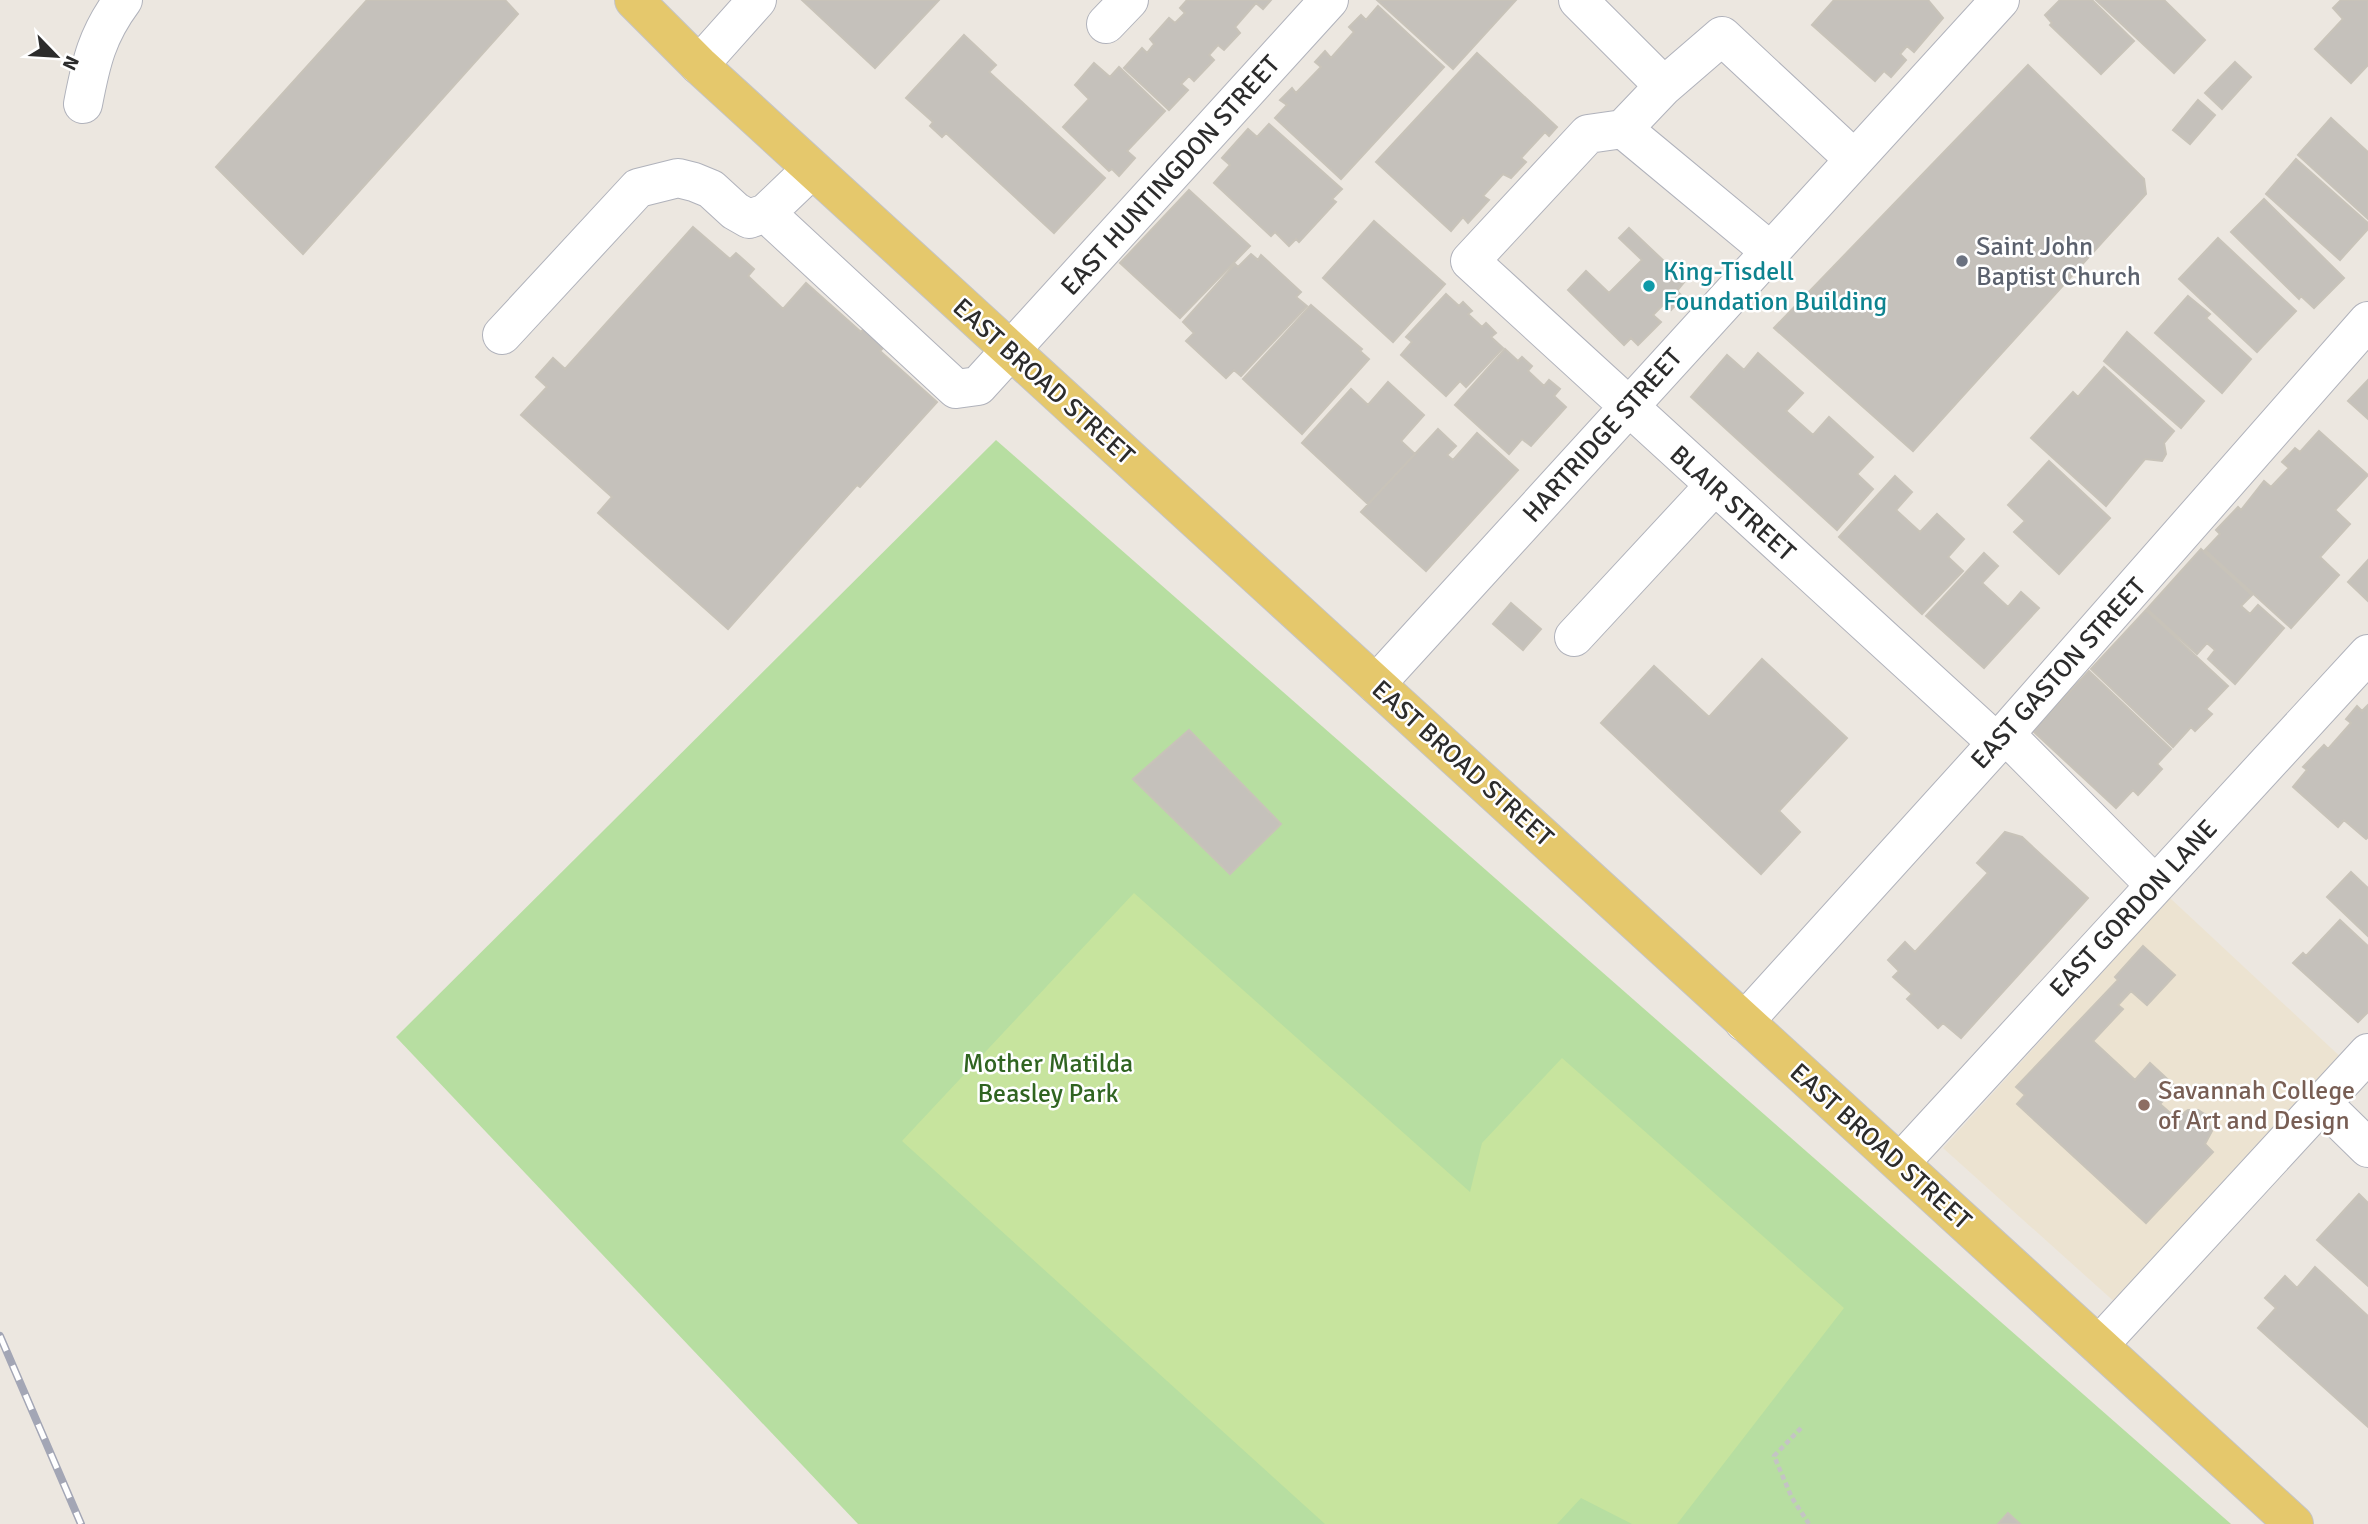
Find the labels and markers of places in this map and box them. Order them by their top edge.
place label: Saint John Baptist Church [1976,231,2141,293]
marker: Saint John Baptist Church [1954,253,1970,269]
place label: King-Tisdell Foundation Building [1663,256,1887,318]
marker: King-Tisdell Foundation Building [1641,278,1657,294]
place label: Savannah College of Art and Design [2158,1075,2355,1137]
marker: Savannah College of Art and Design [2136,1097,2152,1113]

